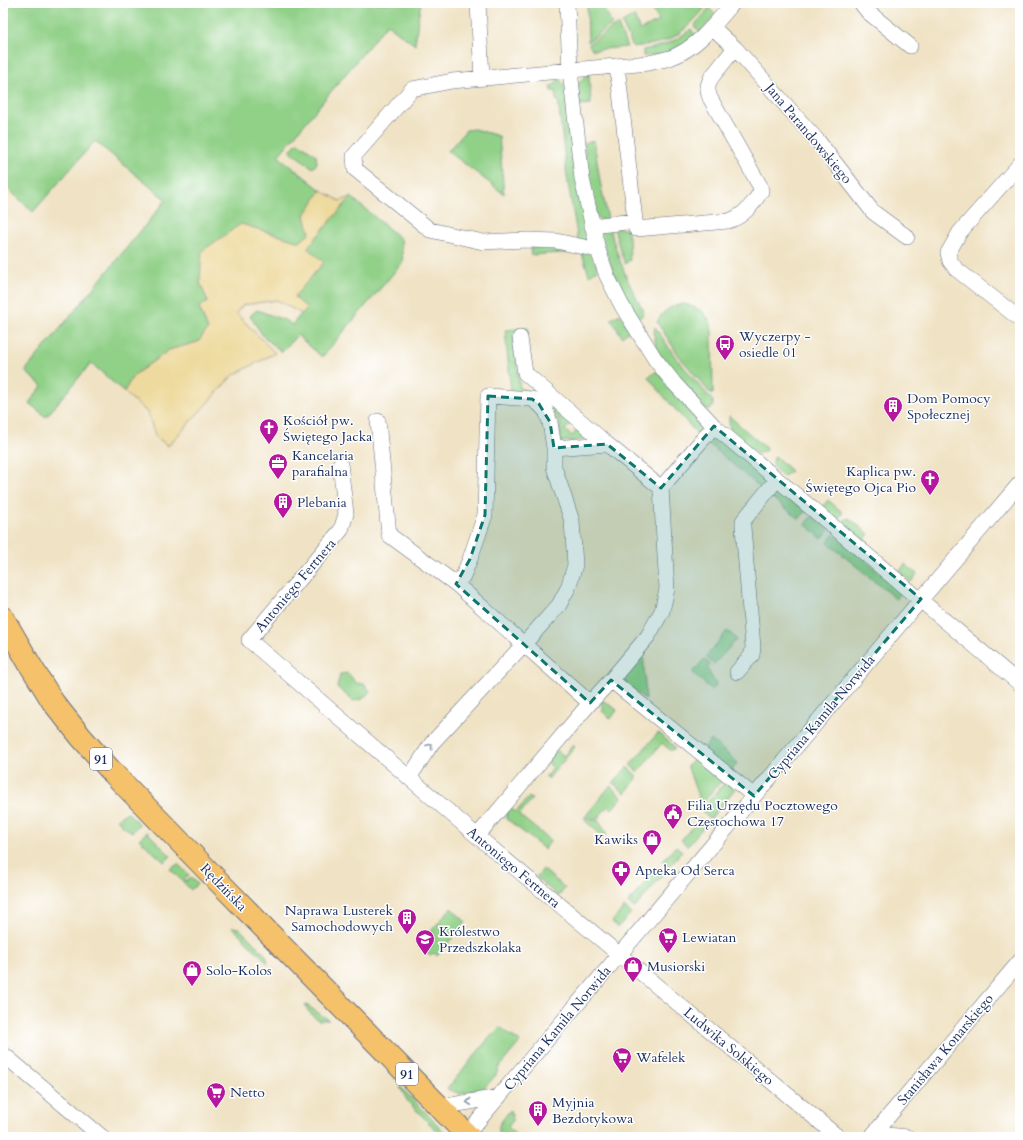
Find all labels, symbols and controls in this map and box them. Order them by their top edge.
street label: Jana Parandowskiego [760,77,857,188]
place label: Wyczerpy - osiedle 01 [738,327,811,362]
bus stop icon: Wyczerpy - osiedle 01 [714,333,736,361]
place label: Dom Pomocy Społecznej [907,389,991,424]
building icon: Dom Pomocy Społecznej [882,395,904,423]
place label: Kościół pw. Świętego Jacka [283,411,372,446]
church icon: Kościół pw. Świętego Jacka [258,417,280,445]
place label: Kancelaria parafialna [292,446,354,481]
office icon: Kancelaria parafialna [267,452,289,480]
place label: Kaplica pw. Świętego Ojca Pio [805,462,916,497]
church icon: Kaplica pw. Świętego Ojca Pio [919,468,941,496]
building icon: Plebania [272,491,294,519]
place label: Plebania [297,493,347,512]
street label: Antoniego Fertnera [251,535,340,636]
street label: Cypriana Kamila Norwida [764,651,879,784]
one-way arrow [425,743,432,750]
road number: 91 [90,748,112,770]
place label: Filia Urzędu Pocztowego Częstochowa 17 [687,796,838,831]
public building icon: Filia Urzędu Pocztowego Częstochowa 17 [662,802,684,830]
street label: Antoniego Fertnera [463,823,564,912]
shop icon: Kawiks [641,828,663,856]
place label: Kawiks [594,830,638,849]
street label: Rędzińska [196,859,251,915]
pharmacy icon: Apteka Od Serca [610,859,632,887]
place label: Apteka Od Serca [635,861,735,880]
place label: Naprawa Lusterek Samochodowych [285,901,393,936]
building icon: Naprawa Lusterek Samochodowych [396,907,418,935]
place label: Królestwo Przedszkolaka [439,922,522,957]
supermarket icon: Lewiatan [657,926,679,954]
school or university icon: Królestwo Przedszkolaka [414,928,436,956]
place label: Lewiatan [682,928,737,947]
shop icon: Musiorski [622,955,644,983]
place label: Musiorski [647,957,705,976]
shop icon: Solo-Kolos [181,959,203,987]
place label: Solo-Kolos [206,961,272,980]
street label: Cypriana Kamila Norwida [500,962,615,1095]
street label: Stanisława Konarskiego [893,989,998,1109]
street label: Ludwika Solskiego [680,1003,778,1090]
supermarket icon: Wafelek [611,1046,633,1074]
place label: Wafelek [635,1048,686,1067]
road number: 91 [396,1063,418,1085]
supermarket icon: Netto [205,1081,227,1109]
place label: Netto [230,1083,265,1102]
place label: Myjnia Bezdotykowa [552,1093,633,1128]
one-way arrow [466,1097,472,1106]
building icon: Myjnia Bezdotykowa [527,1099,549,1127]

